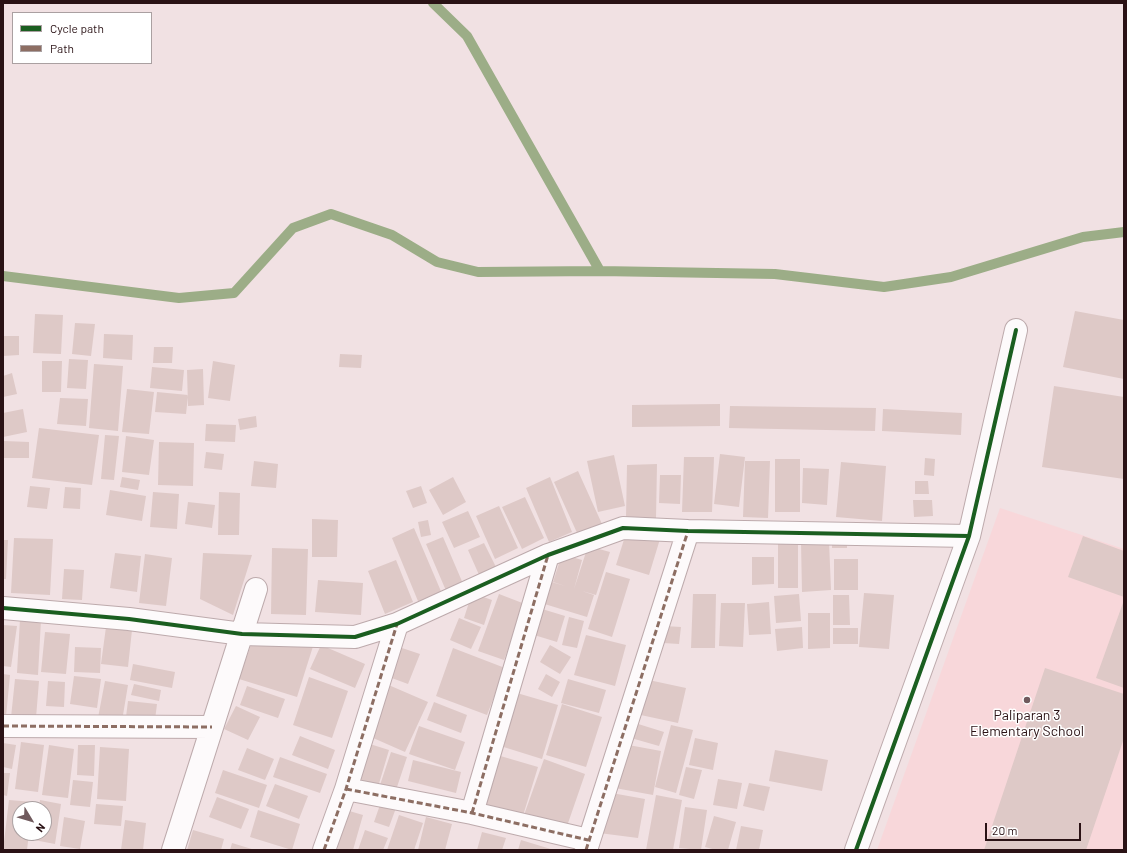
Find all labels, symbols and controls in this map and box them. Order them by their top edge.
legend [12,12,152,64]
text: Cycle path [50,21,104,35]
text: Path [50,41,74,55]
marker: Paliparan 3 Elementary School [1022,695,1032,705]
place label: Paliparan 3 Elementary School [970,707,1084,740]
north arrow [12,801,52,841]
scale bar [987,815,1083,841]
text: N [34,821,48,835]
text: 20 m [992,823,1018,837]

